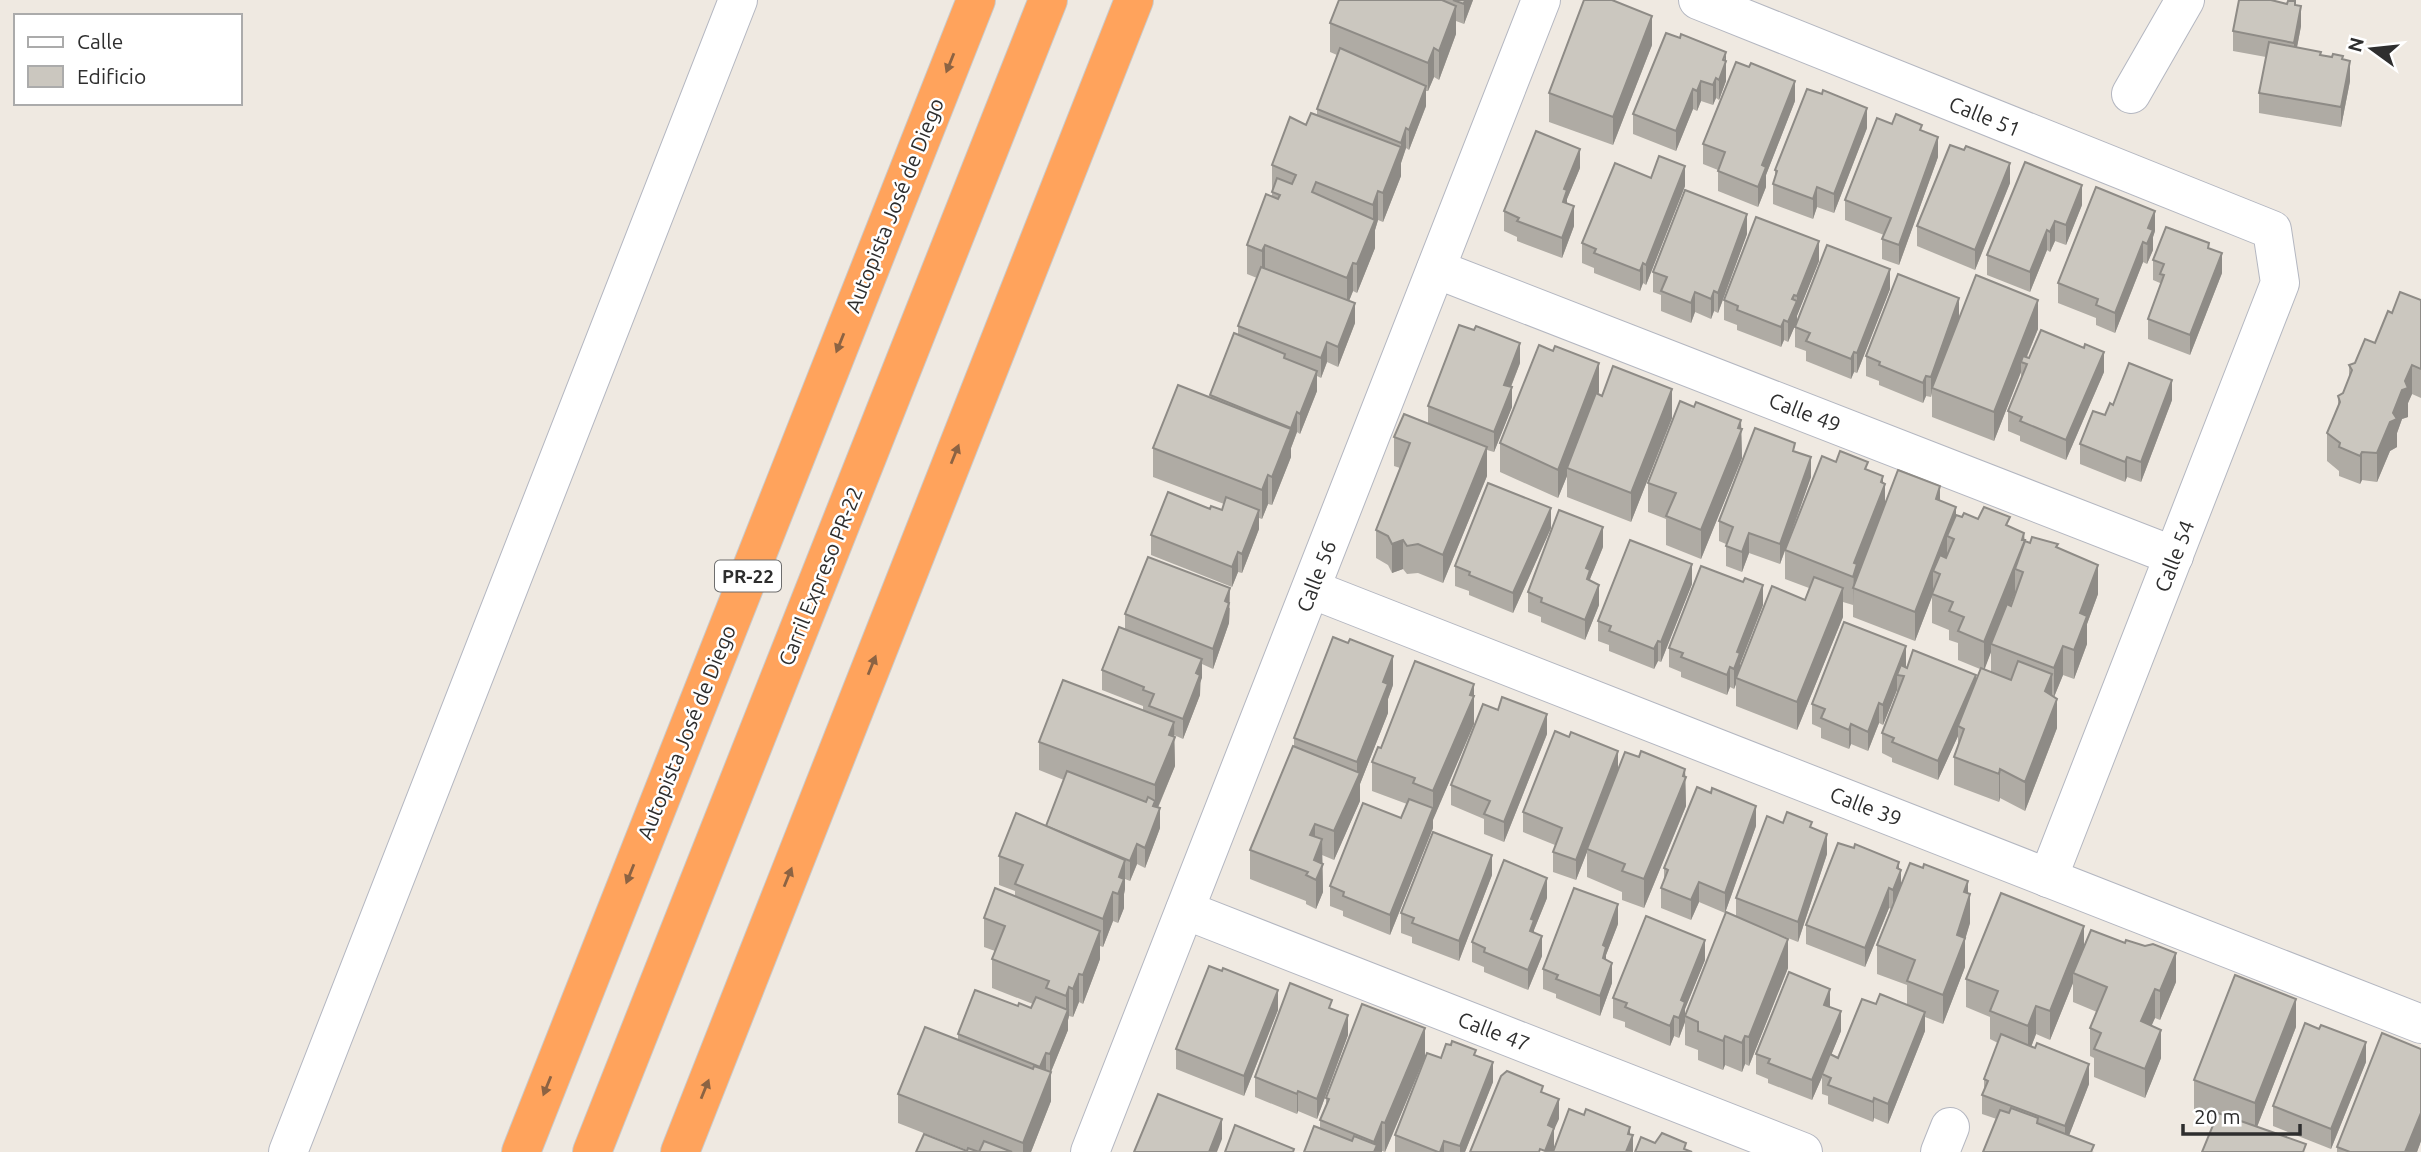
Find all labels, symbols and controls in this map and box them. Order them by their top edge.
legend [14,14,242,105]
north arrow [2337,14,2407,84]
text: Calle [77,29,123,53]
text: N [2343,35,2368,54]
one-way arrow [945,53,956,74]
text: Edificio [77,64,146,88]
street label: Calle 51 [1946,91,2024,141]
street label: Autopista José de Diego [840,94,948,316]
one-way arrow [834,333,845,354]
street label: Calle 49 [1766,387,1844,437]
one-way arrow [950,443,961,464]
street label: Carril Expreso PR-22 [773,483,867,669]
street label: Calle 54 [2149,517,2199,595]
street label: Calle 56 [1291,537,1341,615]
road number: PR-22 [715,561,781,592]
street label: Autopista José de Diego [632,621,740,843]
one-way arrow [866,655,877,676]
street label: Calle 39 [1827,781,1905,831]
one-way arrow [625,864,636,885]
one-way arrow [783,866,794,887]
street label: Calle 47 [1455,1006,1533,1056]
one-way arrow [541,1075,552,1096]
one-way arrow [699,1078,710,1099]
scale bar [2183,1092,2300,1136]
text: 20 m [2194,1104,2241,1128]

